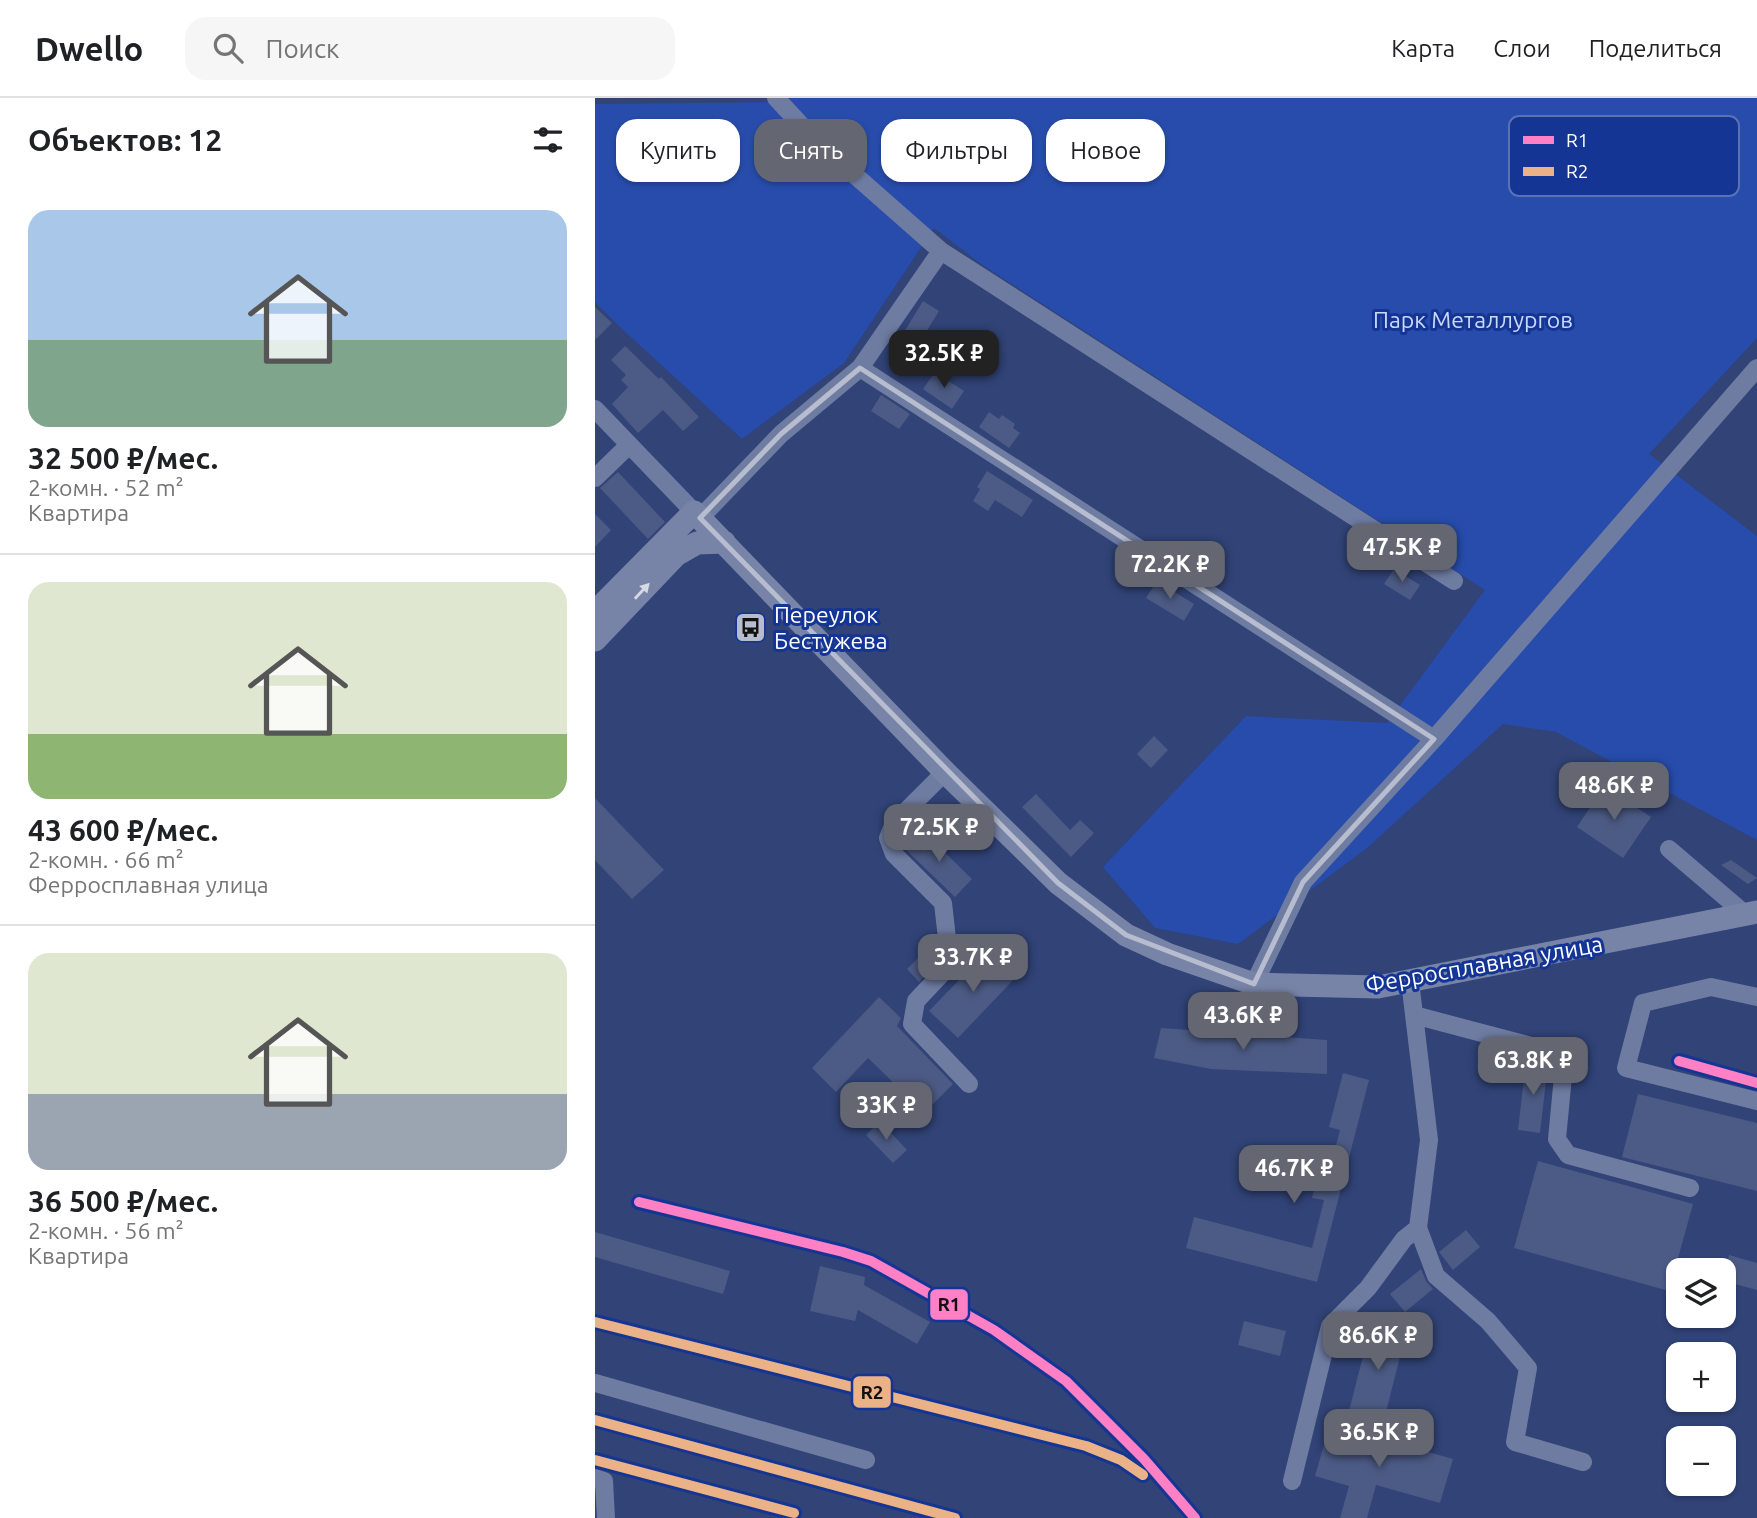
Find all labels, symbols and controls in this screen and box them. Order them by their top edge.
search box [185,17,675,80]
icon: search [209,29,247,67]
text: Dwello [35,30,143,67]
text: Поиск [265,34,339,63]
text: Карта [1391,35,1455,62]
text: Слои [1493,35,1551,62]
text: Поделиться [1589,35,1722,62]
legend [1509,116,1739,196]
chip: Купить [616,119,740,182]
chip: Снять [754,119,867,182]
chip: Фильтры [881,119,1032,182]
chip: Новое [1046,119,1165,182]
icon: filters [529,121,567,159]
text: Объектов: 12 [28,123,222,157]
text: R1 [1566,129,1589,151]
text: R2 [1566,160,1589,182]
icon: home [235,256,361,382]
park label: Парк Металлургов [1373,307,1573,332]
pin: 32.5K ₽ [879,330,1009,390]
text: 32.5K ₽ [905,340,983,365]
text: 32 500 ₽/мес. [28,441,218,475]
text: 2-комн. · 52 m² [28,475,184,500]
text: Квартира [28,500,129,525]
pin: 47.5K ₽ [1337,524,1467,584]
text: 47.5K ₽ [1363,534,1441,559]
pin: 72.2K ₽ [1105,542,1235,601]
text: 72.2K ₽ [1131,551,1209,576]
one-way arrow [633,583,649,600]
place label: Переулок Бестужева [774,602,888,653]
bus stop icon: Переулок Бестужева [734,610,768,644]
icon: home [235,628,361,754]
pin: 48.6K ₽ [1549,762,1679,822]
text: 48.6K ₽ [1575,772,1653,797]
pin: 72.5K ₽ [874,804,1004,864]
text: 43 600 ₽/мес. [28,813,218,847]
text: 72.5K ₽ [900,814,978,839]
text: 2-комн. · 66 m² [28,847,184,872]
text: Ферросплавная улица [28,872,269,897]
street label: Ферросплавная улица [1363,931,1605,997]
pin: 33.7K ₽ [908,934,1038,994]
text: 33.7K ₽ [934,944,1012,969]
pin: 43.6K ₽ [1178,992,1308,1052]
icon: home [235,999,361,1125]
text: 43.6K ₽ [1204,1002,1282,1027]
pin: 63.8K ₽ [1468,1038,1598,1097]
text: 63.8K ₽ [1494,1047,1572,1072]
pin: 33K ₽ [837,1082,935,1142]
text: 33K ₽ [856,1092,916,1117]
pin: 46.7K ₽ [1229,1146,1359,1205]
text: 46.7K ₽ [1255,1155,1333,1180]
text: 36 500 ₽/мес. [28,1184,218,1218]
text: 2-комн. · 56 m² [28,1218,184,1243]
text: Квартира [28,1243,129,1268]
map controls [1666,1258,1736,1496]
button: layers [1666,1258,1736,1328]
line badge: R1 [929,1288,969,1321]
text: R1 [937,1293,961,1315]
pin: 86.6K ₽ [1313,1312,1443,1372]
text: 86.6K ₽ [1339,1322,1417,1347]
button: + [1666,1342,1736,1412]
line badge: R2 [852,1375,892,1409]
text: R2 [860,1381,884,1403]
pin: 36.5K ₽ [1314,1410,1444,1469]
text: 36.5K ₽ [1340,1419,1418,1444]
button: − [1666,1426,1736,1496]

